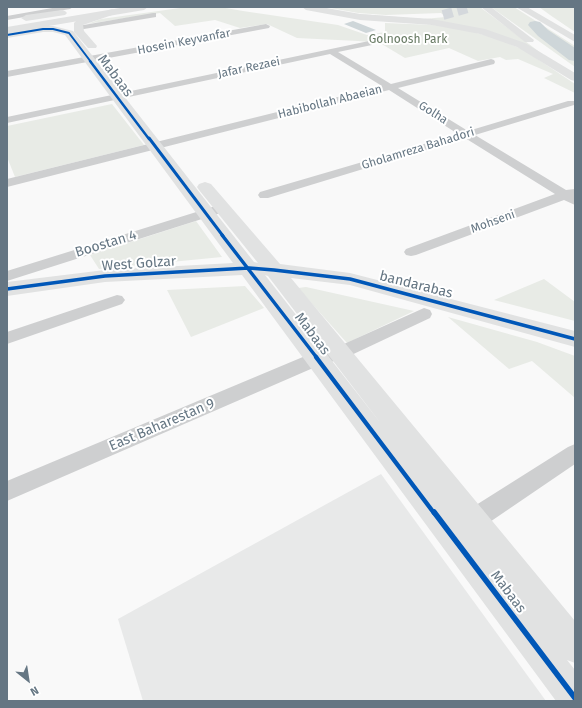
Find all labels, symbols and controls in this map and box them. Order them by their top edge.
street label: Hosein Keyvanfar [136,26,232,58]
park label: Golnoosh Park [369,33,447,47]
street label: Mabaas [94,52,136,100]
street label: Jafar Rezaei [217,54,281,82]
street label: Habibollah Abaeian [276,82,384,122]
street label: Golha [416,99,450,127]
street label: Gholamreza Bahadori [360,125,476,173]
street label: Mohseni [469,207,517,237]
street label: Boostan 4 [73,227,139,261]
street label: West Golzar [101,253,177,275]
street label: bandarabas [378,268,454,302]
street label: Mabaas [291,310,333,358]
street label: East Baharestan 9 [107,395,217,455]
street label: Mabaas [487,568,529,616]
north arrow [8,660,48,700]
text: N [28,683,41,698]

